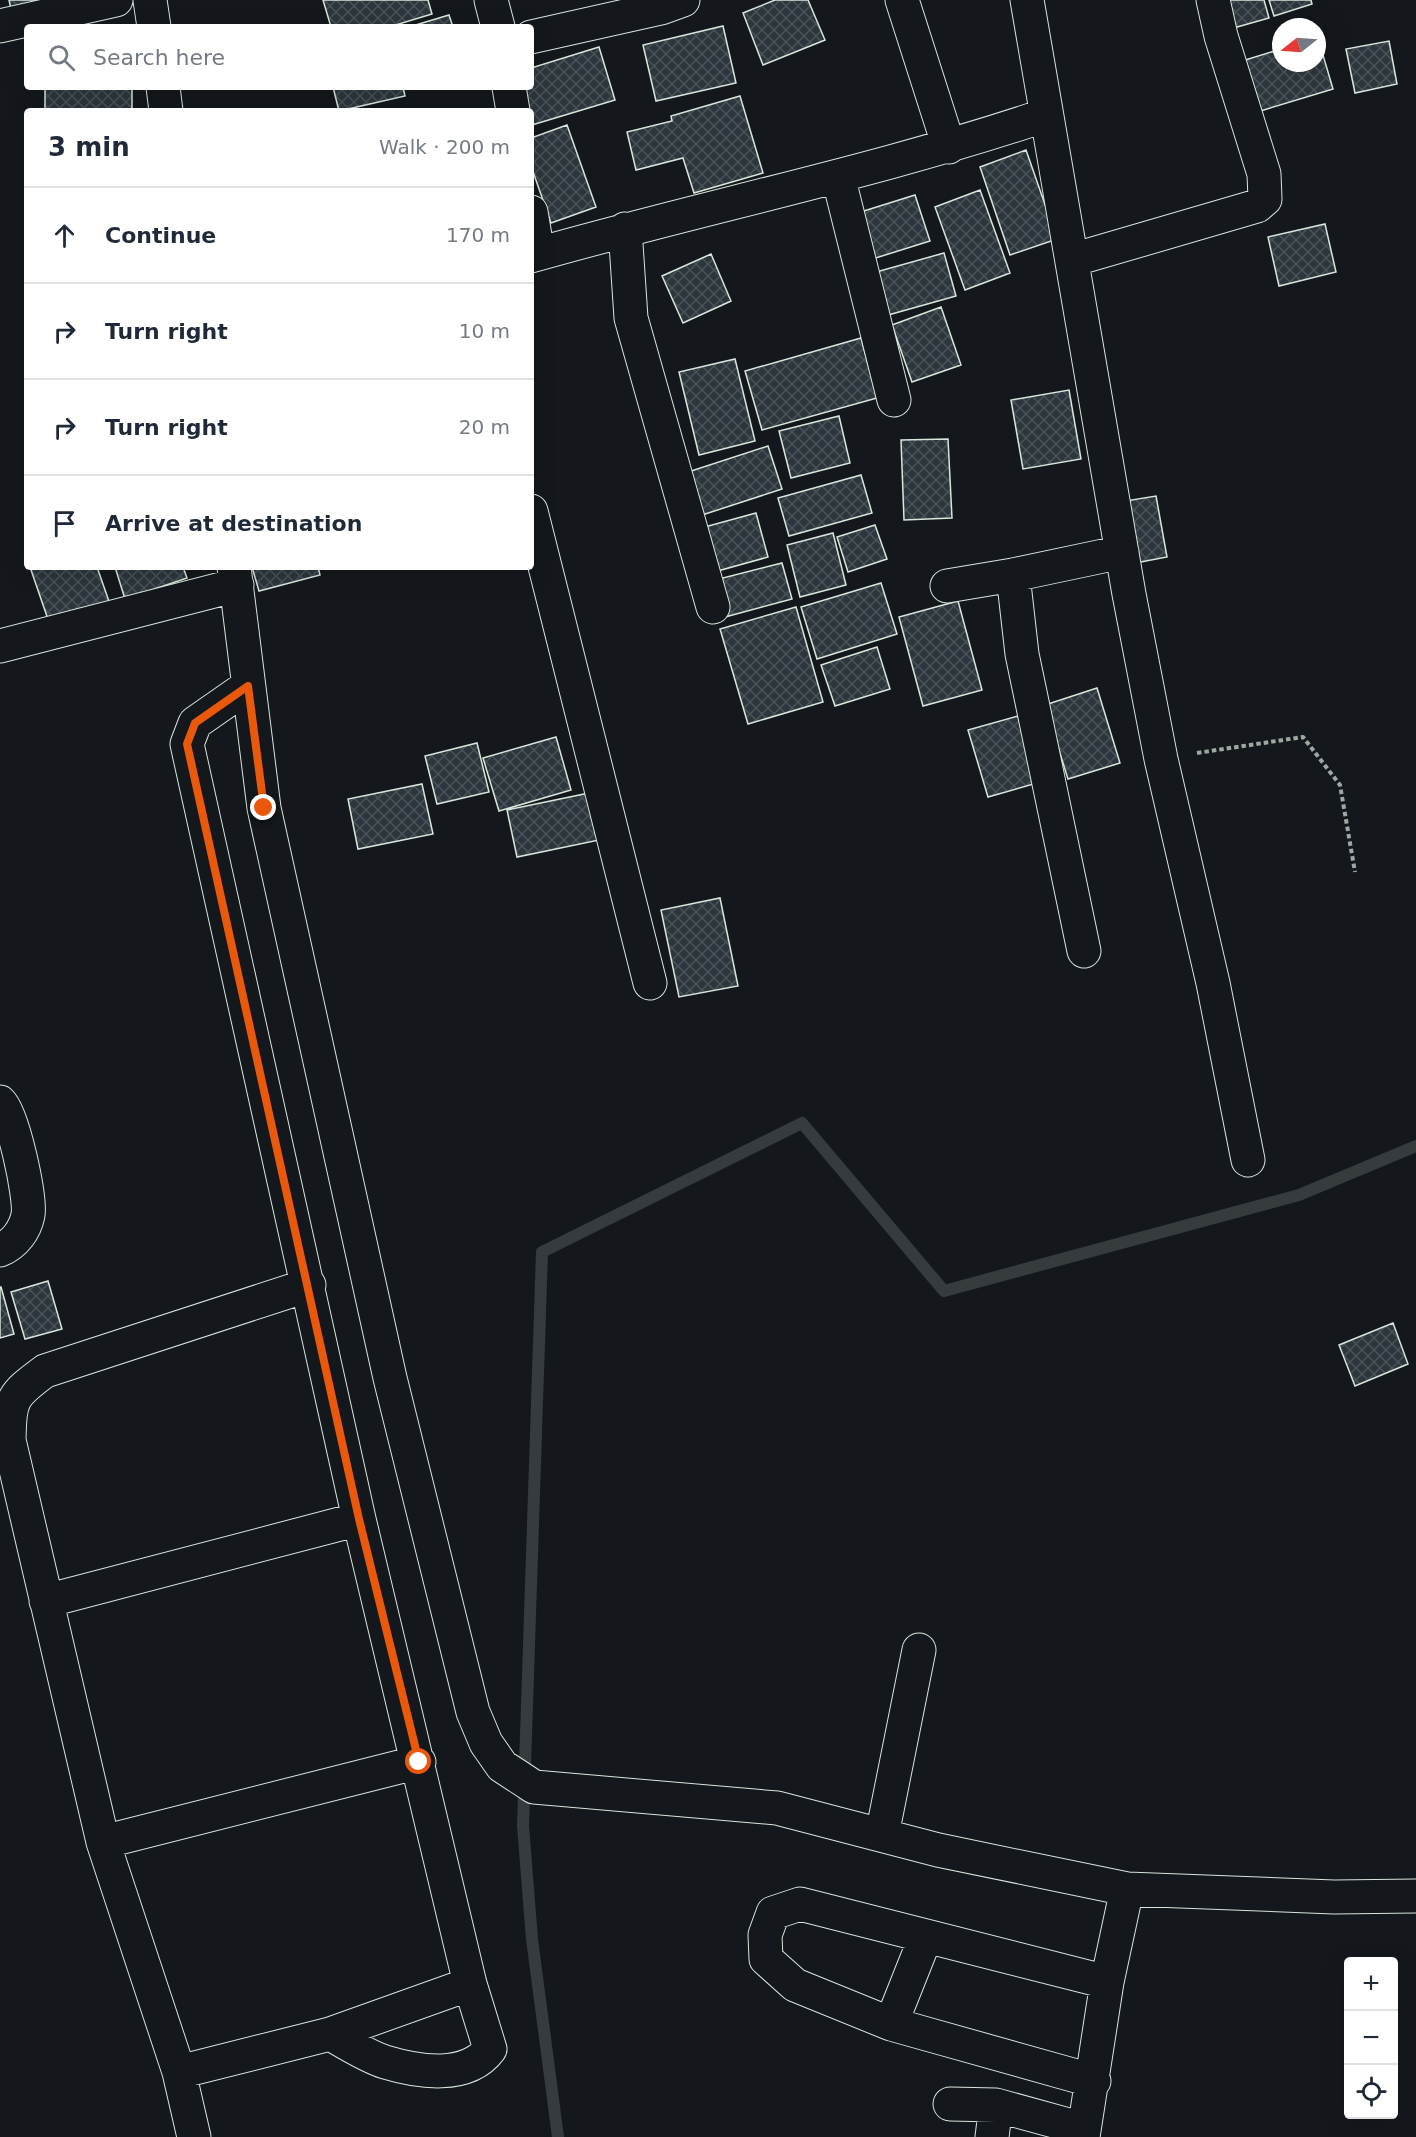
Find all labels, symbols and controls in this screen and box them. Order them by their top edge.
north arrow [1272,18,1326,72]
search box [24,24,534,90]
icon: search [45,41,78,74]
text: Search here [93,45,225,70]
text: 3 min [48,132,130,162]
text: Walk · 200 m [379,135,510,159]
icon: ahead [48,219,81,252]
text: Continue [105,223,216,248]
text: 170 m [446,223,510,247]
icon: right [48,315,81,348]
text: Turn right [105,319,228,344]
text: 10 m [459,319,510,343]
icon: right [48,411,81,444]
text: Turn right [105,415,228,440]
text: 20 m [459,415,510,439]
icon: arrive [48,507,81,540]
text: Arrive at destination [105,511,362,536]
route end [250,794,276,820]
route start [405,1748,431,1774]
map controls [1344,1957,1398,2119]
button: + [1344,1957,1398,2011]
button: − [1344,2011,1398,2065]
button: locate [1344,2065,1398,2119]

